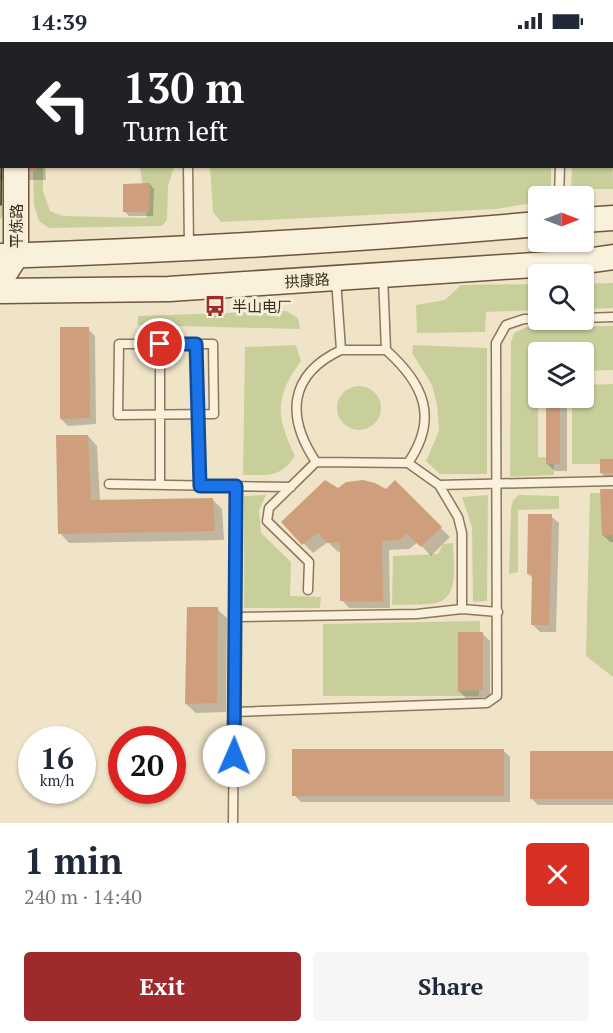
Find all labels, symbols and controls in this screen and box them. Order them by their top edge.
text: 14:39 [30,7,87,36]
text: 130 m [123,59,244,115]
icon: left [24,66,102,144]
text: Turn left [123,113,228,149]
north arrow [528,186,594,252]
map controls [528,186,594,408]
street label: 平炼路 [6,203,26,249]
button: search [528,264,594,330]
street label: 拱康路 [284,268,330,292]
bus stop icon: 半山电厂 [203,294,227,318]
place label: 半山电厂 [232,296,292,316]
pin [134,318,185,369]
icon: arrive [143,327,176,360]
button: layers [528,342,594,408]
position arrow [202,724,266,788]
speed limit sign: 20 [108,726,186,804]
text: 16 [40,738,74,778]
text: km/h [40,770,74,790]
text: 1 min [24,837,122,884]
button: close [526,843,589,906]
text: 240 m · 14:40 [24,883,142,910]
button: Exit [24,952,301,1021]
button: Share [313,952,589,1021]

